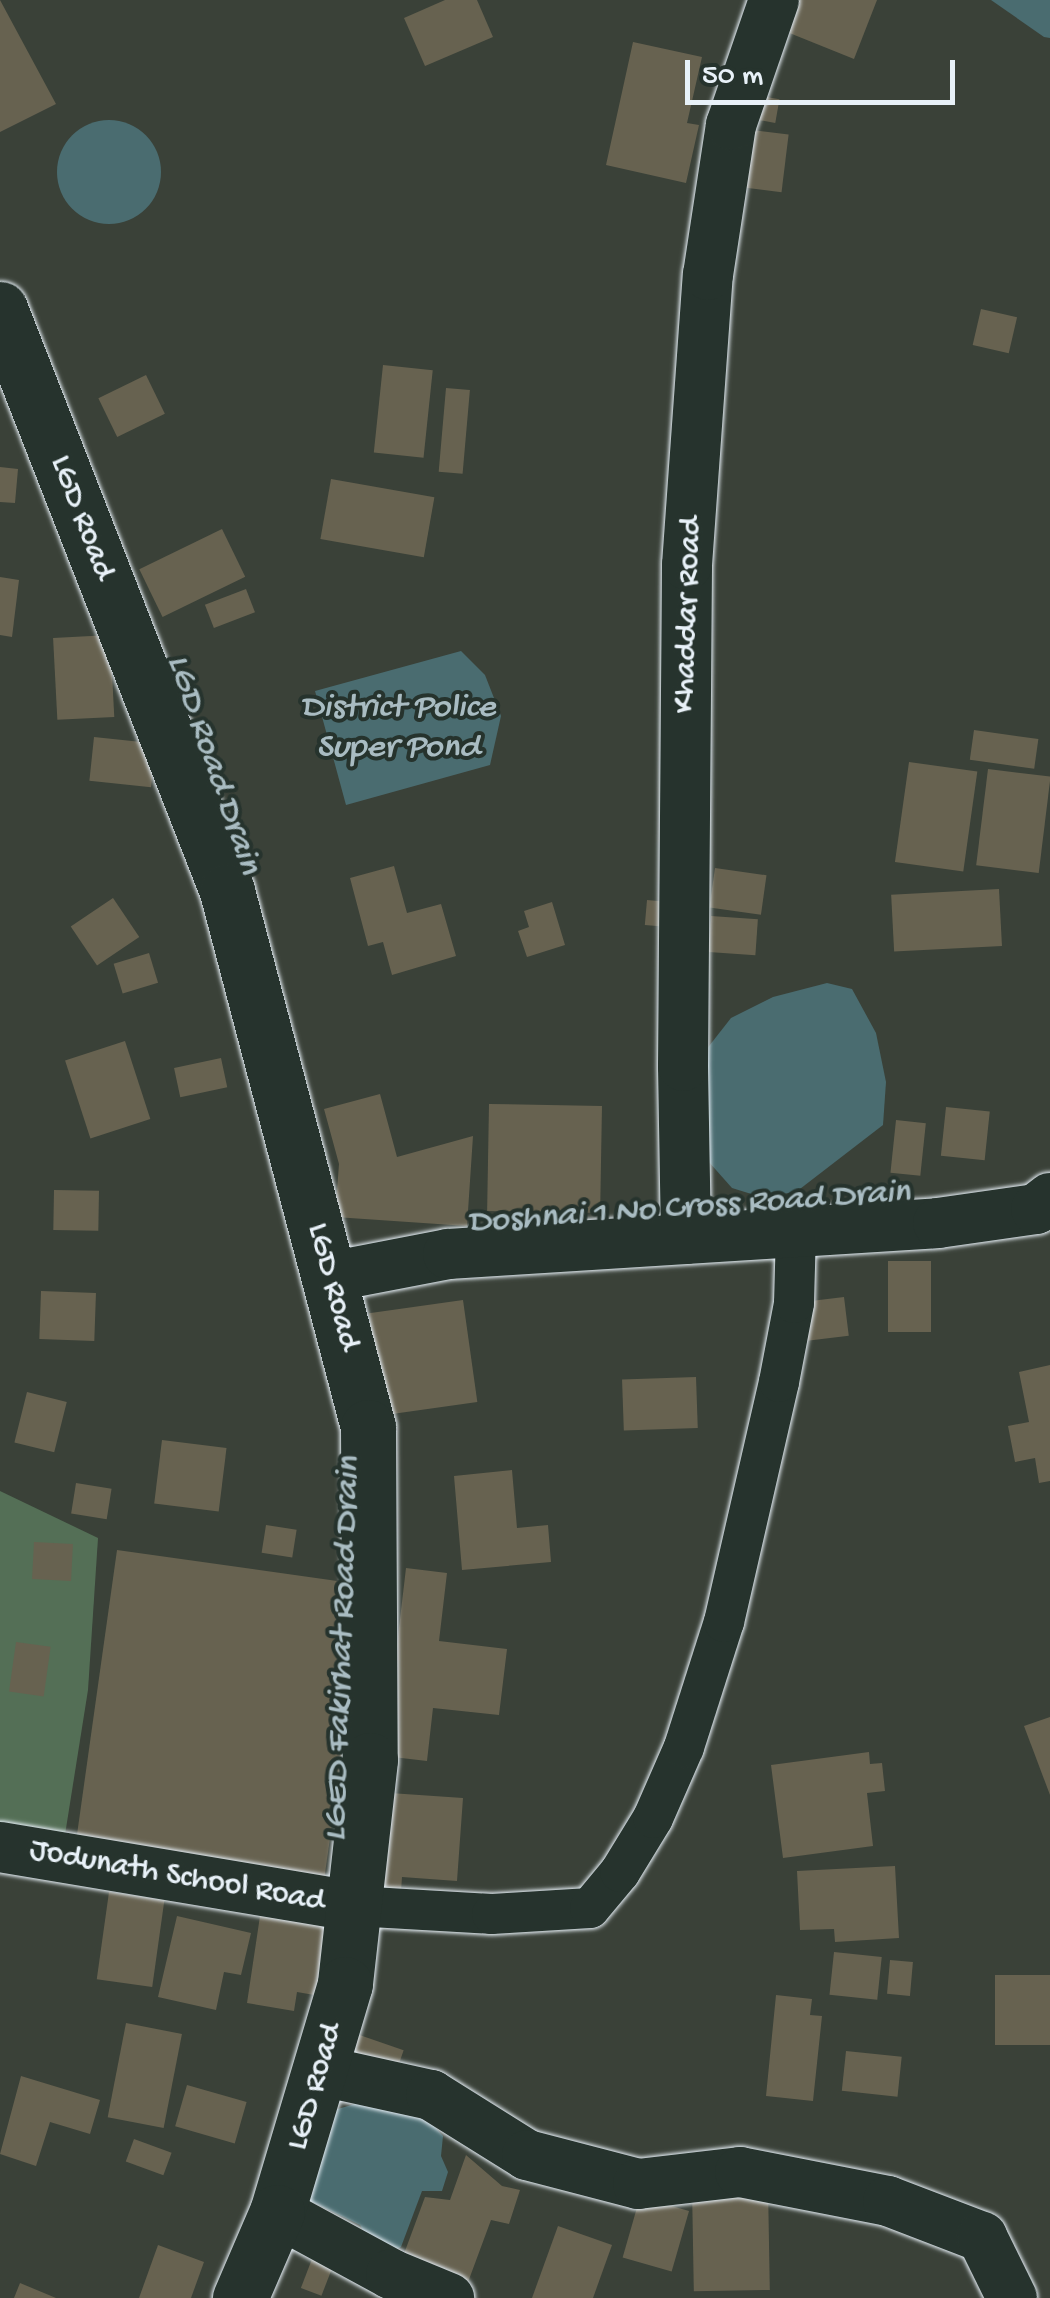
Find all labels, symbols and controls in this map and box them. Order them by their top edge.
scale bar [690,40,960,102]
text: 50 m [702,60,763,95]
street label: LGD Road [40,450,122,586]
street label: Khaddar Road [666,516,712,714]
water label: LGD Road Drain [155,650,269,880]
water label: District Police Super Pond [301,688,495,770]
water label: Doshnai 1 No Cross Road Drain [466,1173,912,1245]
street label: LGD Road [297,1219,367,1355]
water label: LGED Fakirhat Road Drain [316,1456,372,1842]
street label: Jodunath School Road [27,1832,327,1922]
street label: LGD Road [280,2019,352,2155]

